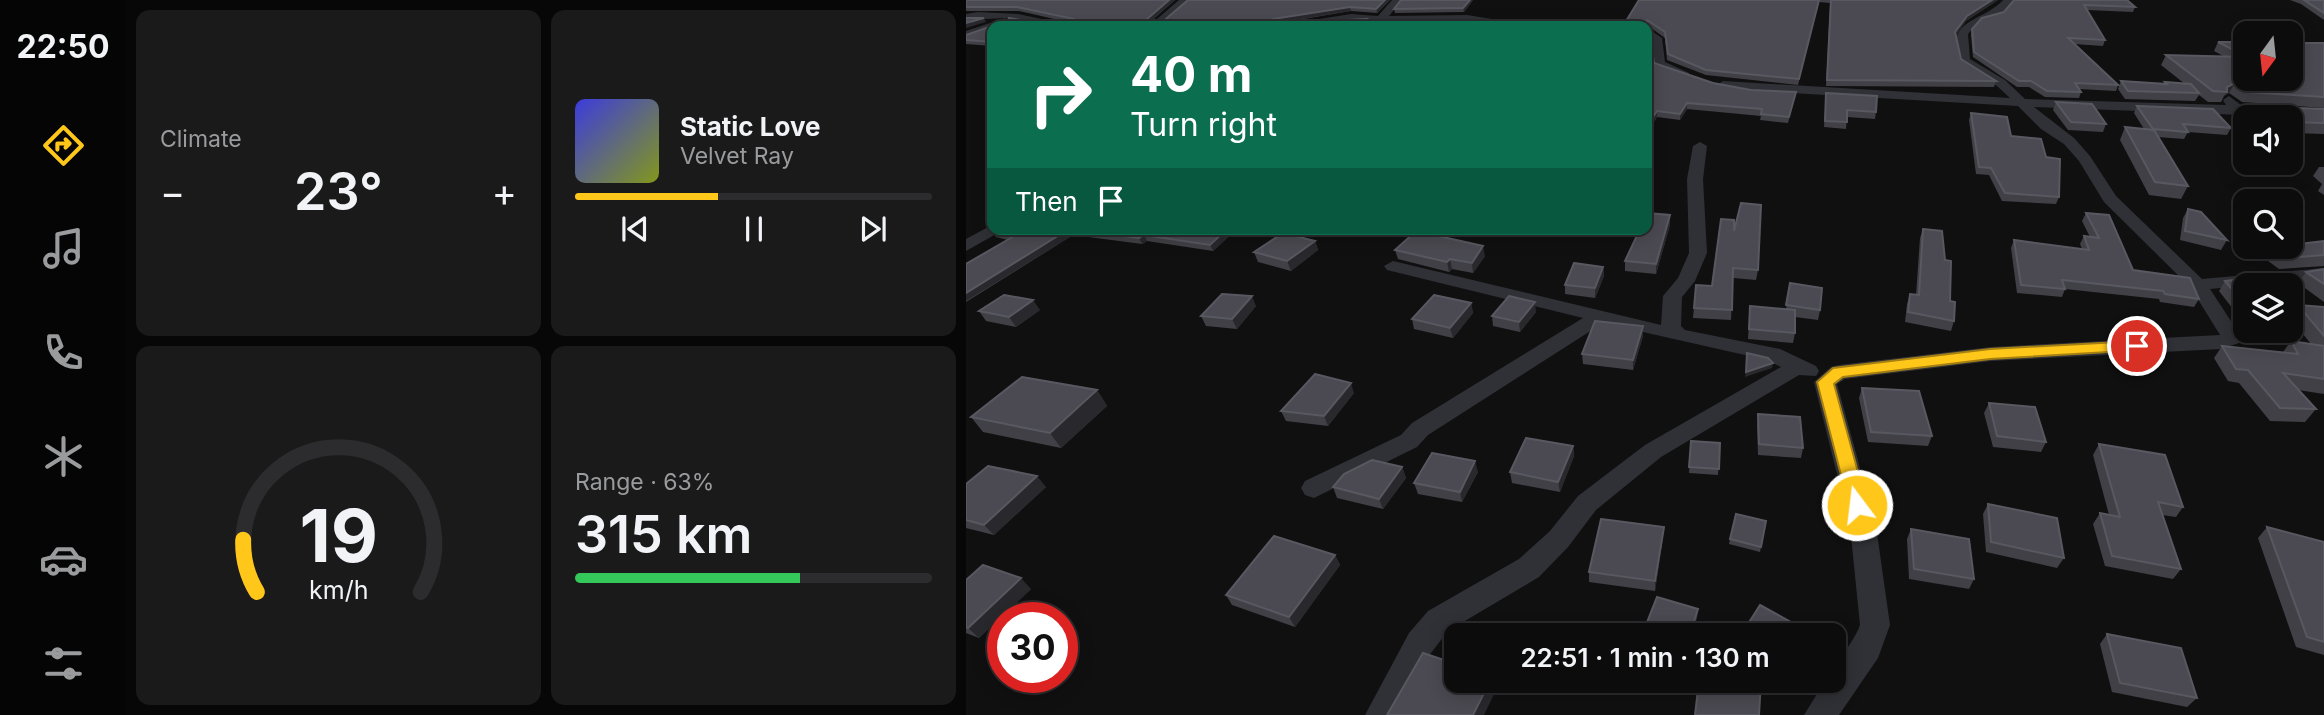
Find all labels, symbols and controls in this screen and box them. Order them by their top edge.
north arrow [2233,21,2303,91]
map controls [2233,21,2303,343]
text: 22:50 [16,27,110,66]
text: 40 m [1130,45,1253,104]
icon: right [1015,49,1106,140]
text: Turn right [1130,105,1277,144]
button: sound [2233,105,2303,175]
text: Static Love [680,111,821,142]
icon: directions [39,121,88,170]
text: Climate [160,125,242,153]
text: Velvet Ray [680,142,794,170]
text: 23° [294,160,383,223]
text: − [160,169,185,215]
text: + [492,169,517,215]
icon: arrive [1092,182,1130,220]
text: Then [1015,186,1078,217]
button: search [2233,189,2303,259]
icon: previous [616,210,654,248]
icon: pause [735,210,773,248]
icon: next [854,210,892,248]
icon: music [39,224,88,273]
button: layers [2233,273,2303,343]
pin [2107,316,2167,376]
icon: arrive [2118,327,2156,365]
icon: phone [39,328,88,377]
icon: climate [39,432,88,481]
text: Range · 63% [575,468,714,496]
position arrow [1820,468,1894,542]
text: 19 [299,491,378,580]
text: 315 km [575,503,752,566]
icon: car [39,535,88,584]
text: km/h [309,574,368,604]
speed limit sign: 30 [987,602,1078,693]
icon: filters [39,639,88,688]
text: 22:51 · 1 min · 130 m [1520,642,1770,673]

